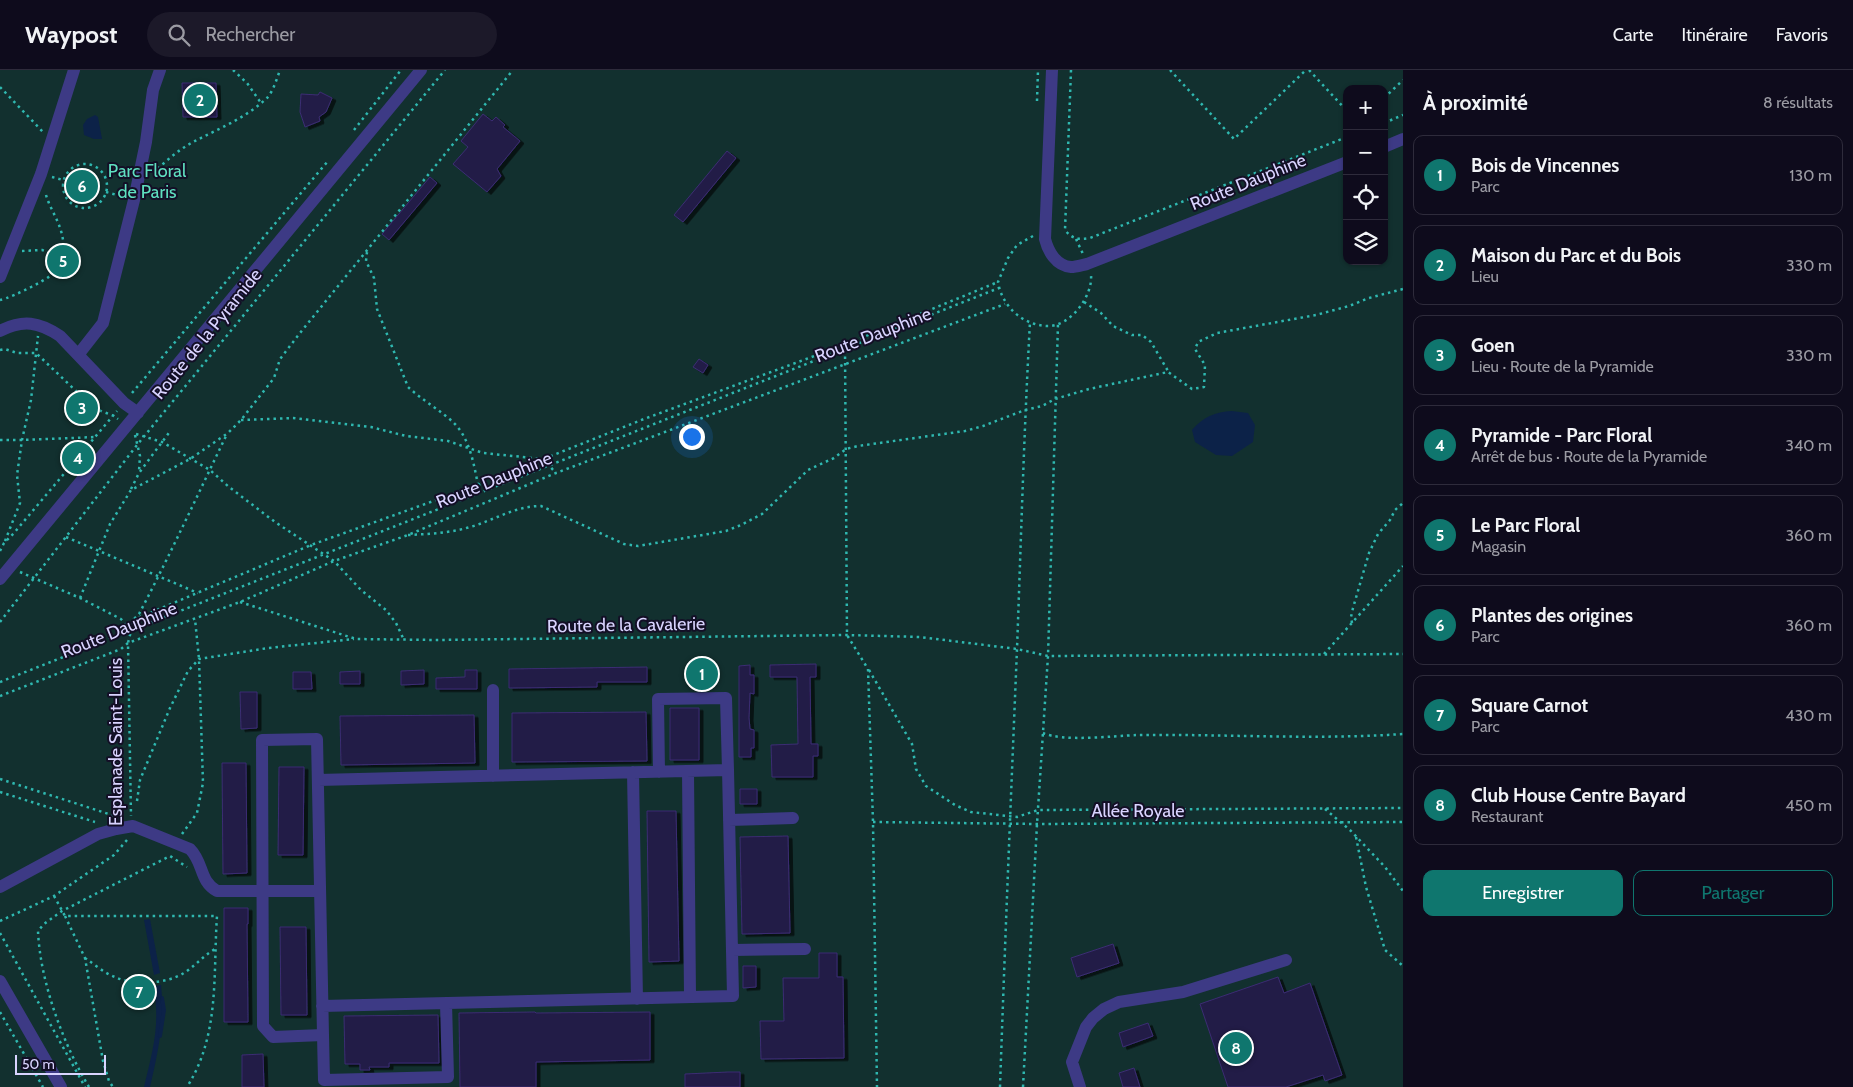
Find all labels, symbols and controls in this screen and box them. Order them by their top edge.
search box [147,12,497,57]
text: Waypost [25,20,117,49]
icon: search [165,21,193,49]
text: Rechercher [205,23,295,46]
text: Carte [1613,24,1653,46]
text: Itinéraire [1681,24,1748,46]
text: Favoris [1776,24,1828,46]
pin: 2 [184,81,216,119]
map controls [1343,85,1388,265]
button: + [1343,85,1388,130]
text: À proximité [1423,90,1528,115]
text: 8 résultats [1763,93,1833,112]
button: − [1343,130,1388,175]
street label: Route Dauphine [1187,149,1309,215]
text: Bois de Vincennes [1471,154,1619,177]
park label: Parc Floral de Paris [108,160,187,203]
text: 1 [1437,166,1443,185]
text: 130 m [1789,166,1832,185]
pin: 6 [66,167,98,205]
button: locate [1343,175,1388,220]
text: Parc [1471,177,1500,196]
button: layers [1343,220,1388,265]
pin: 5 [47,242,79,280]
text: Maison du Parc et du Bois [1471,244,1681,267]
text: 2 [1436,256,1444,275]
text: 330 m [1786,256,1832,275]
street label: Route de la Pyramide [148,264,266,404]
text: Lieu [1471,267,1499,286]
street label: Route Dauphine [812,303,934,367]
text: Goen [1471,334,1515,357]
text: 3 [1436,346,1444,365]
text: 330 m [1786,346,1832,365]
text: Lieu · Route de la Pyramide [1471,357,1654,376]
pin: 3 [66,389,98,427]
your location [679,424,705,450]
text: Pyramide - Parc Floral [1471,424,1652,447]
text: 4 [1435,436,1445,455]
text: 340 m [1785,436,1832,455]
pin: 4 [62,439,94,477]
street label: Route Dauphine [433,447,555,513]
text: Arrêt de bus · Route de la Pyramide [1471,447,1707,466]
text: Le Parc Floral [1471,514,1580,537]
text: 5 [1436,526,1444,545]
text: 360 m [1785,526,1832,545]
text: Magasin [1471,537,1526,556]
street label: Route Dauphine [58,597,180,663]
text: Plantes des origines [1471,604,1633,627]
street label: Route de la Cavalerie [547,613,705,637]
text: 6 [1436,616,1445,635]
text: 360 m [1785,616,1832,635]
text: Parc [1471,627,1500,646]
pin: 1 [686,655,718,693]
street label: Esplanade Saint-Louis [105,658,127,826]
text: Square Carnot [1471,694,1588,717]
text: 7 [1436,706,1444,725]
text: 430 m [1785,706,1832,725]
text: Parc [1471,717,1500,736]
text: Club House Centre Bayard [1471,784,1686,807]
text: 8 [1435,796,1445,815]
text: 450 m [1785,796,1832,815]
street label: Allée Royale [1091,800,1185,822]
text: Restaurant [1471,807,1543,826]
button: Enregistrer [1423,870,1623,916]
button: Partager [1633,870,1833,916]
pin: 7 [123,973,155,1011]
pin: 8 [1220,1029,1252,1067]
scale bar [15,1052,106,1075]
text: 50 m [22,1055,55,1073]

